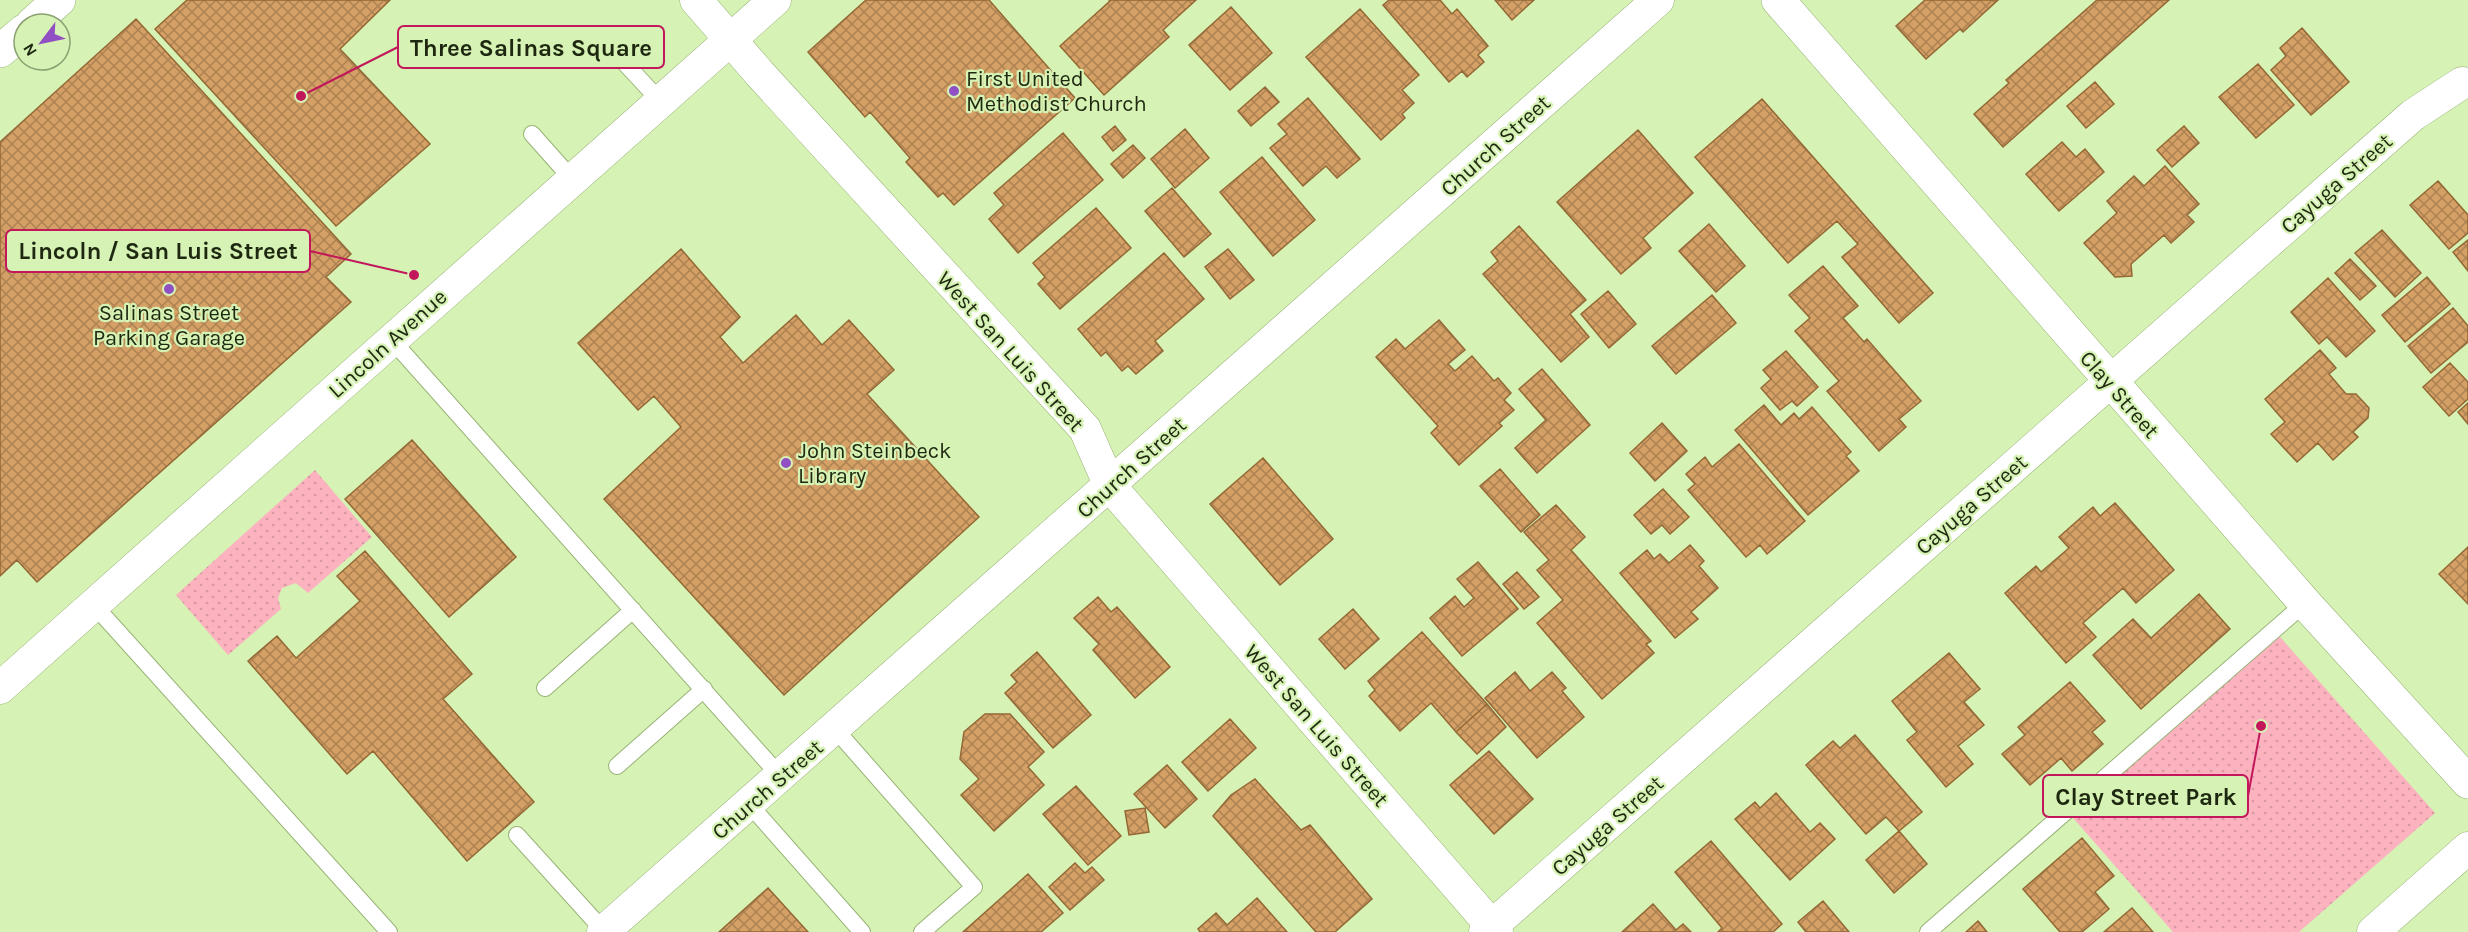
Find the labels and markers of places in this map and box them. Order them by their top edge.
callout: Three Salinas Square [398,26,664,68]
place label: First United Methodist Church [966,66,1147,117]
marker: First United Methodist Church [947,84,961,98]
callout: Lincoln / San Luis Street [6,230,310,272]
marker: Salinas Street Parking Garage [162,282,176,296]
place label: Salinas Street Parking Garage [93,300,245,351]
place label: John Steinbeck Library [798,438,951,489]
marker: John Steinbeck Library [779,456,793,470]
callout: Clay Street Park [2043,775,2248,817]

